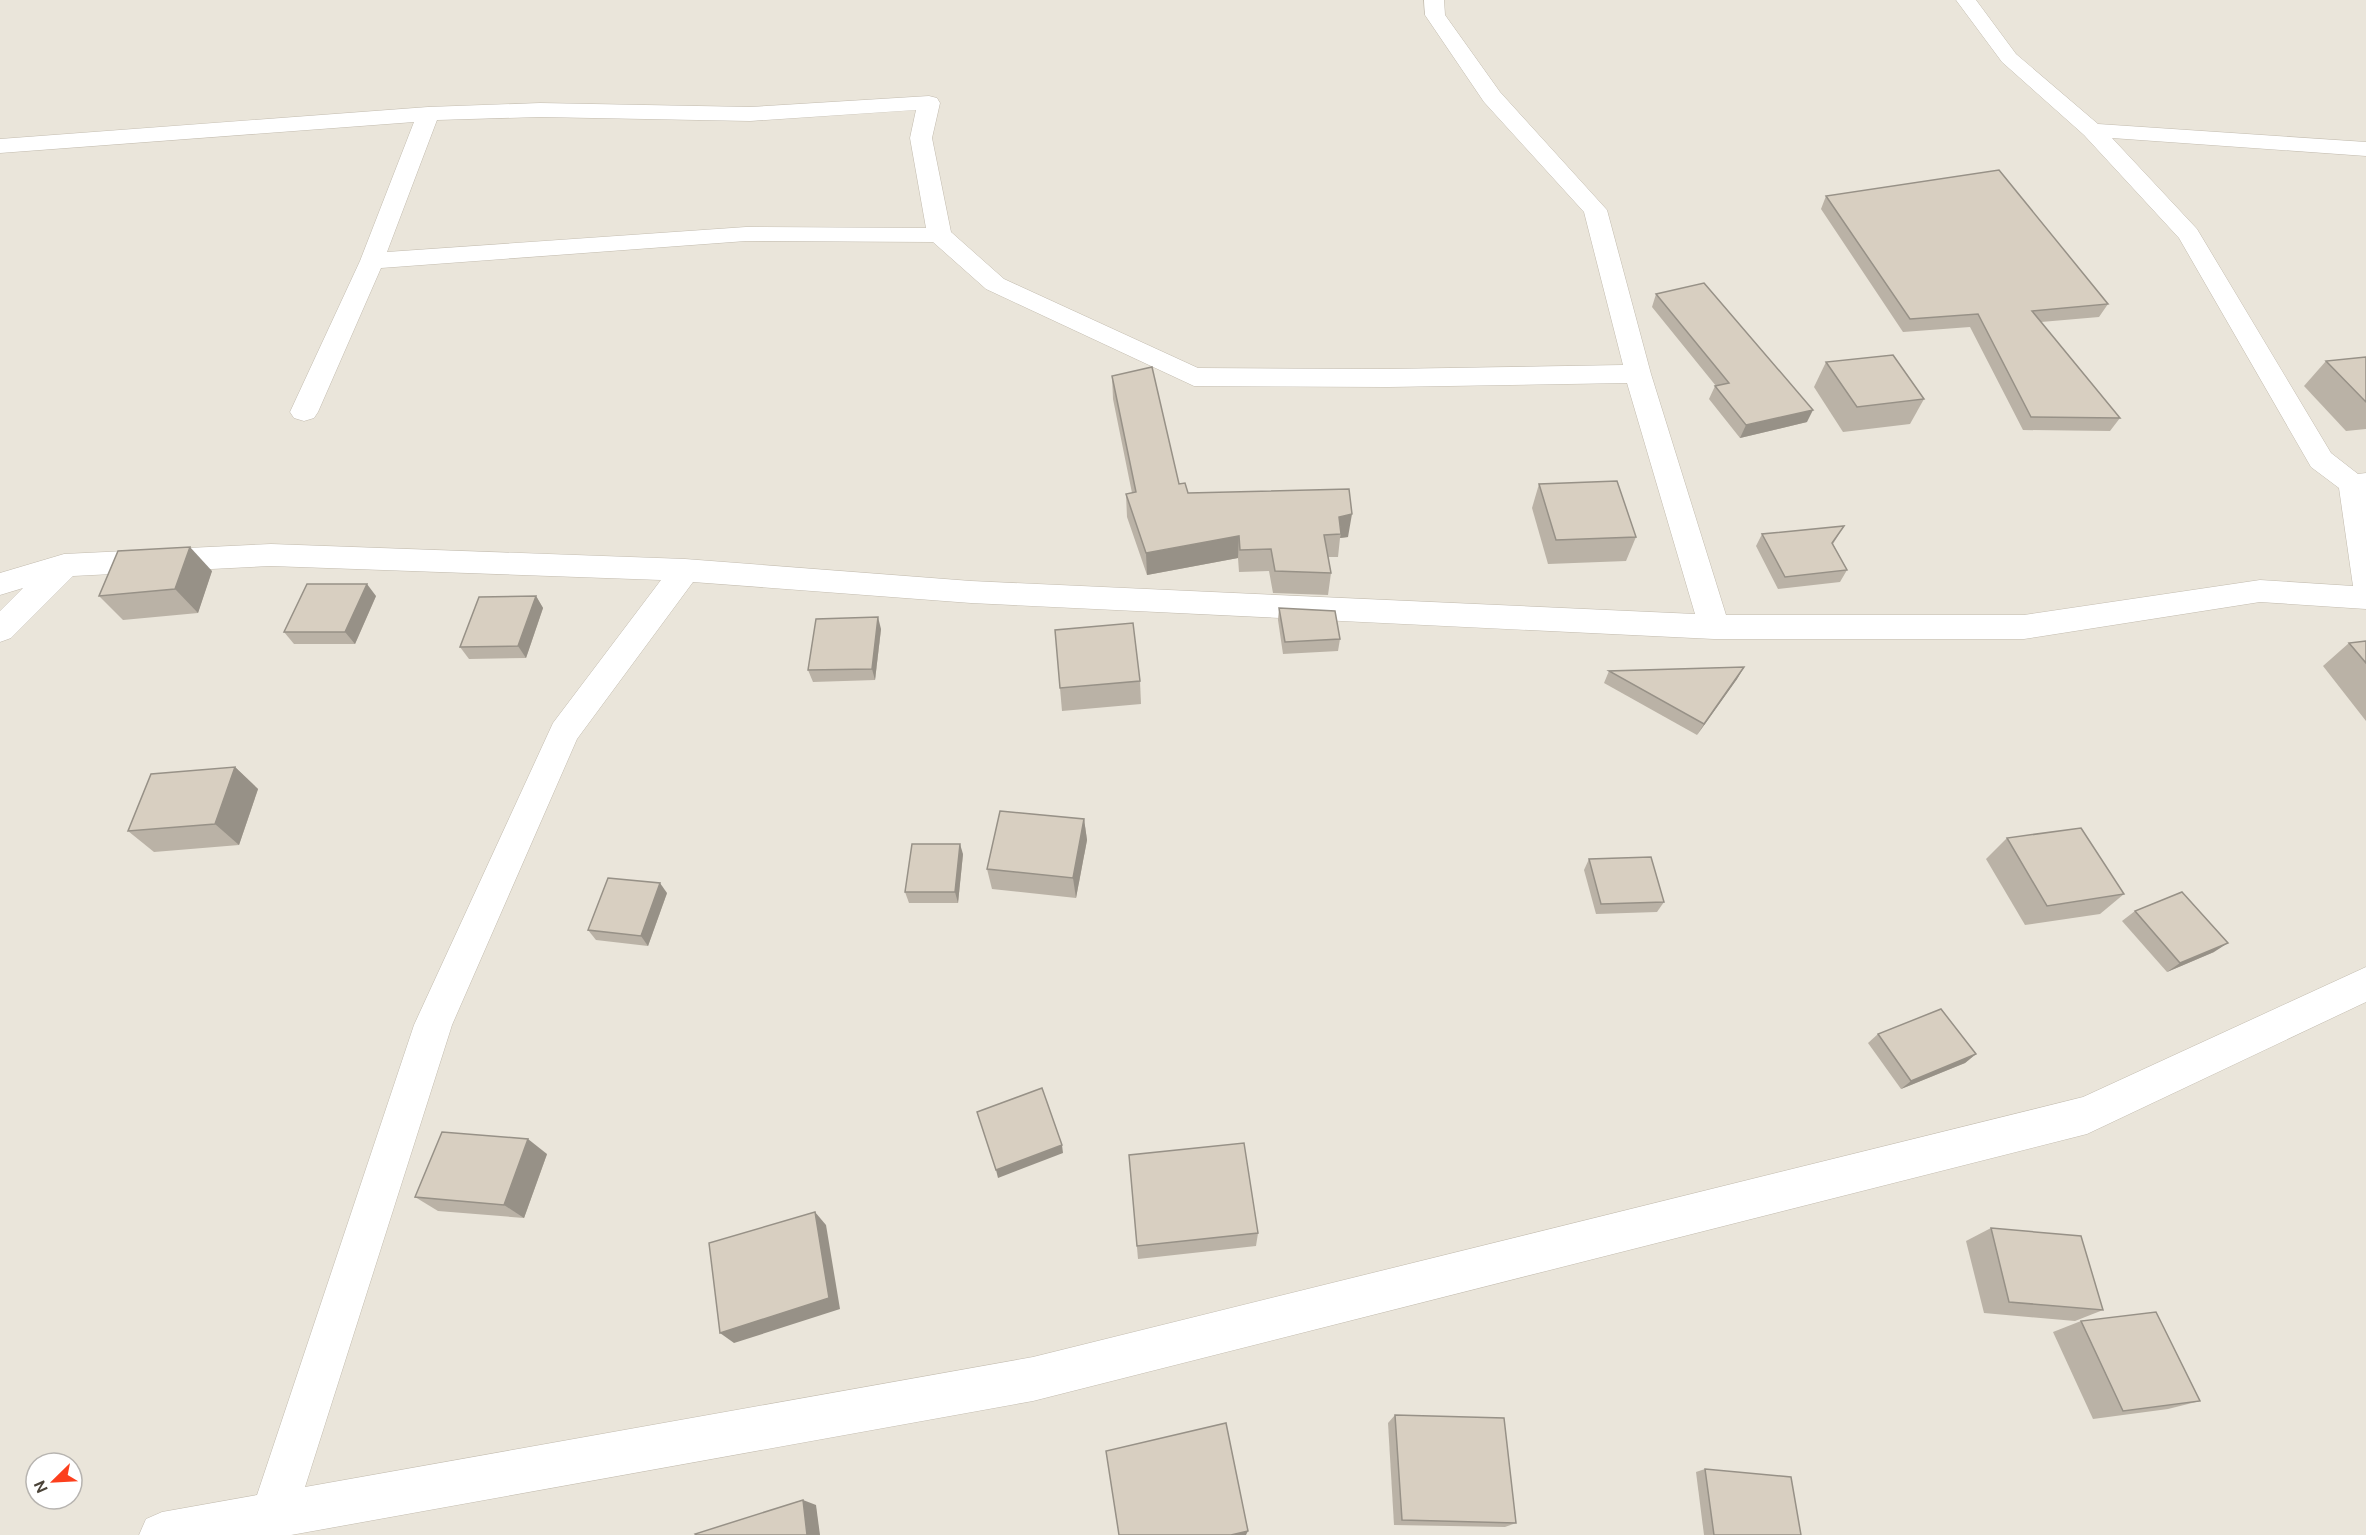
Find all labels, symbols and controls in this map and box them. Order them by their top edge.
north arrow [24,1451,84,1511]
text: N [30,1478,51,1496]

